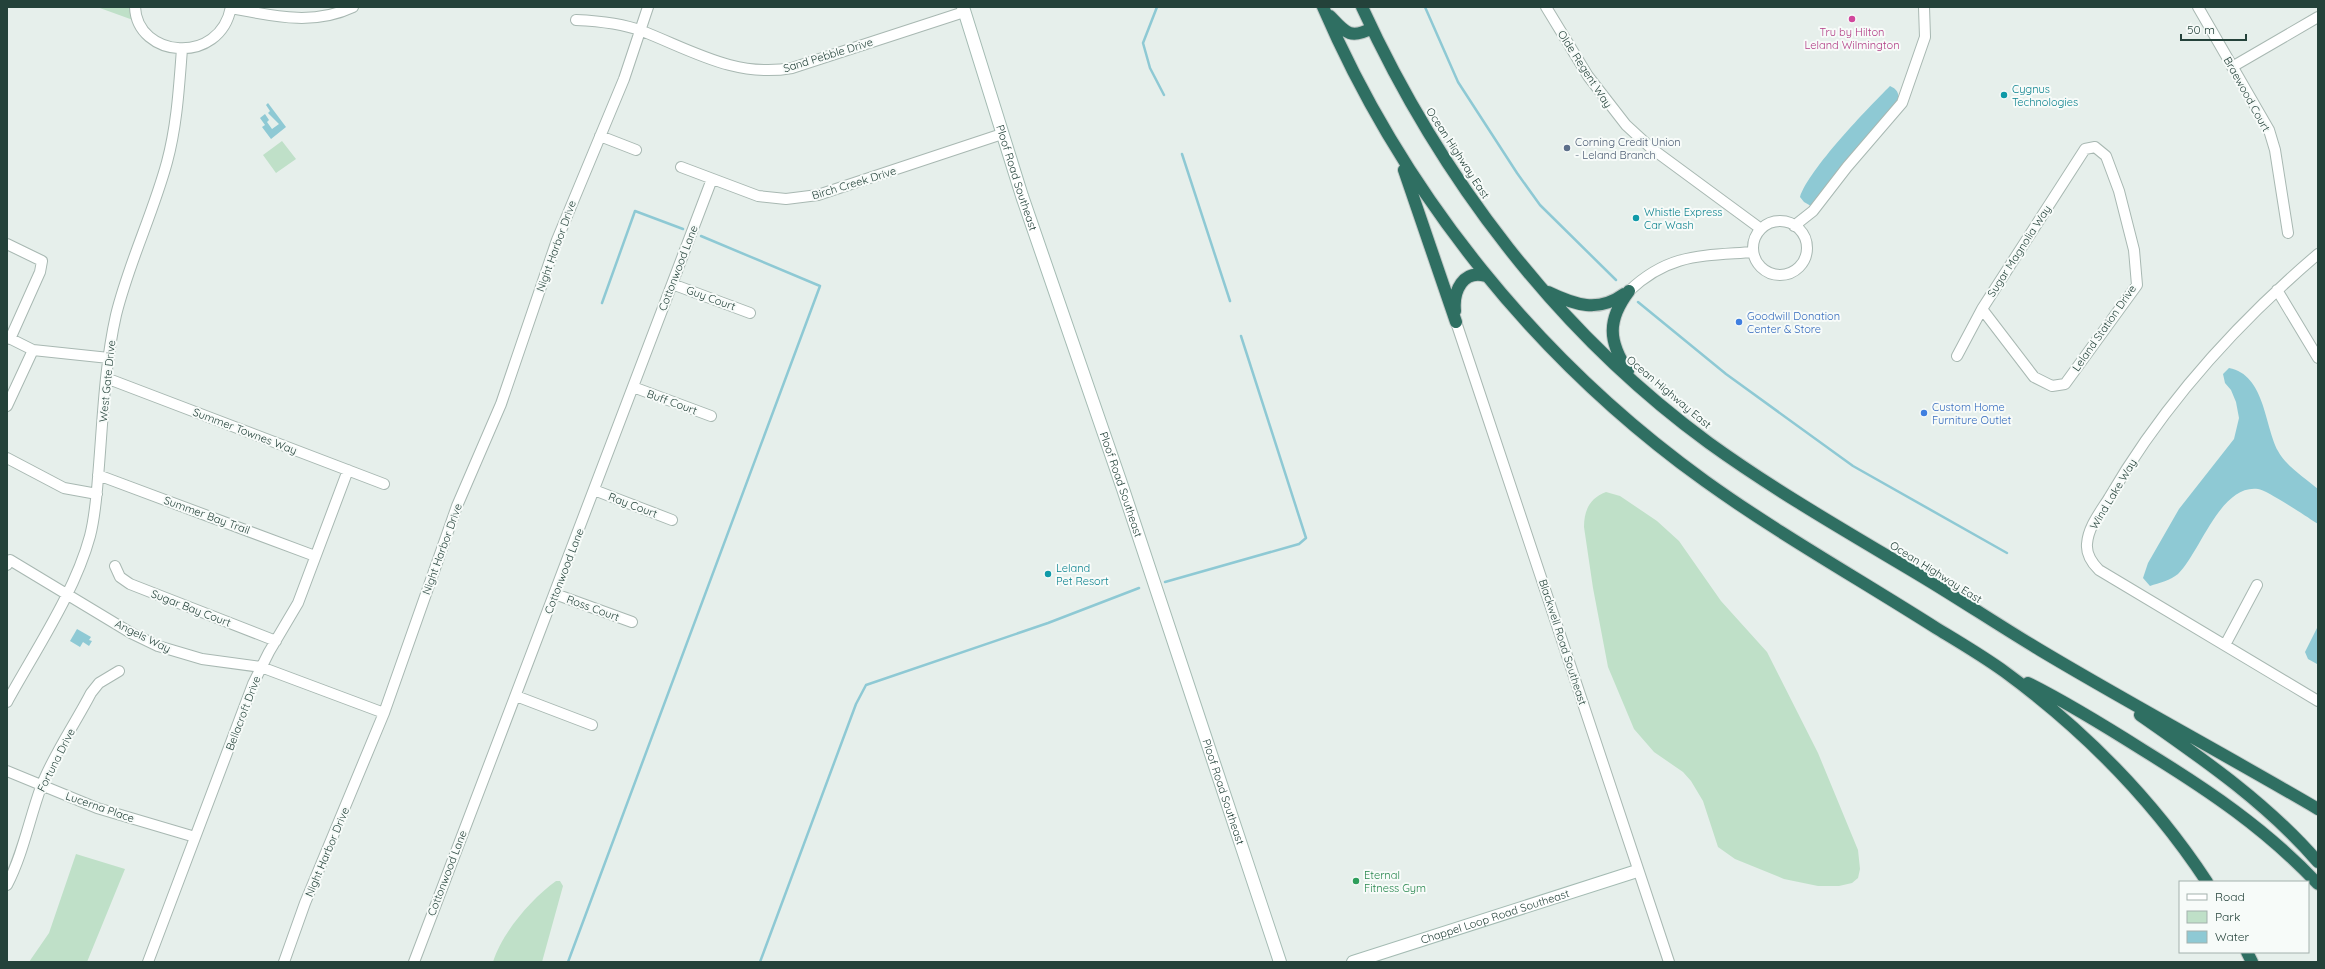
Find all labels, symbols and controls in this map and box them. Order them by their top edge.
marker: Tru by Hilton Leland Wilmington [1847,14,1857,24]
scale bar [2181,16,2246,42]
text: 50 m [2187,22,2215,37]
place label: Tru by Hilton Leland Wilmington [1804,25,1900,52]
street label: Olde Regent Way [1555,28,1615,110]
street label: Sand Pebble Drive [781,35,875,75]
street label: Braewood Court [2221,54,2273,134]
place label: Cygnus Technologies [2012,82,2078,109]
marker: Cygnus Technologies [1999,90,2009,100]
street label: Ocean Highway East [1423,105,1493,201]
street label: Ploof Road Southeast [993,123,1041,233]
place label: Corning Credit Union - Leland Branch [1575,135,1681,162]
marker: Corning Credit Union - Leland Branch [1562,143,1572,153]
street label: Birch Creek Drive [810,164,898,202]
street label: Night Harbor Drive [533,198,579,294]
street label: Sugar Magnolia Way [1984,202,2054,300]
place label: Whistle Express Car Wash [1644,205,1723,232]
marker: Whistle Express Car Wash [1631,213,1641,223]
street label: Cottonwood Lane [655,223,701,313]
street label: Leland Station Drive [2069,282,2139,374]
street label: Guy Court [685,283,738,313]
place label: Goodwill Donation Center & Store [1747,309,1840,336]
marker: Goodwill Donation Center & Store [1734,317,1744,327]
street label: West Gate Drive [96,339,118,423]
street label: Ocean Highway East [1624,353,1714,432]
street label: Buff Court [645,386,699,418]
place label: Custom Home Furniture Outlet [1932,400,2012,427]
street label: Summer Townes Way [191,405,299,457]
marker: Custom Home Furniture Outlet [1919,408,1929,418]
street label: Ploof Road Southeast [1097,430,1146,539]
street label: Wind Lake Way [2086,456,2140,532]
street label: Ray Court [607,489,660,521]
street label: Summer Bay Trail [162,493,252,537]
street label: Night Harbor Drive [419,501,465,597]
street label: Cottonwood Lane [541,526,587,616]
street label: Ocean Highway East [1887,538,1985,606]
place label: Leland Pet Resort [1056,561,1109,588]
marker: Leland Pet Resort [1043,569,1053,579]
street label: Blackwell Road Southeast [1536,577,1590,707]
street label: Sugar Bay Court [149,586,233,630]
street label: Ross Court [565,592,622,624]
street label: Angels Way [113,616,173,656]
street label: Bellacroft Drive [222,674,264,752]
street label: Fortuna Drive [34,726,78,794]
street label: Ploof Road Southeast [1199,737,1248,847]
street label: Lucerna Place [64,789,136,825]
street label: Night Harbor Drive [302,805,352,899]
street label: Cottonwood Lane [424,828,470,918]
place label: Eternal Fitness Gym [1364,868,1426,895]
marker: Eternal Fitness Gym [1351,876,1361,886]
legend [2179,881,2309,953]
street label: Chappel Loop Road Southeast [1419,886,1571,947]
text: Road [2215,889,2245,904]
text: Park [2215,909,2240,924]
text: Water [2215,929,2250,944]

